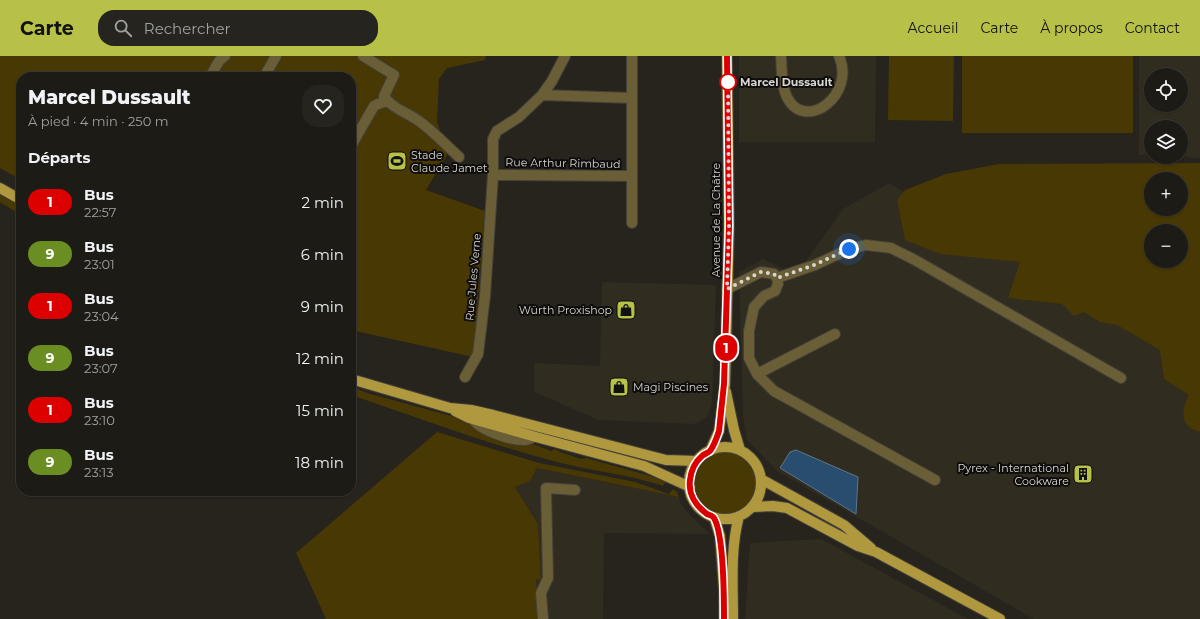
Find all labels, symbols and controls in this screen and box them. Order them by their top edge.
search box [98,10,378,46]
text: Carte [20,17,74,40]
icon: search [112,17,134,39]
text: Rechercher [144,19,231,38]
text: Accueil [908,19,959,37]
text: Carte [981,19,1018,37]
text: À propos [1040,19,1103,37]
text: Contact [1125,19,1180,37]
map controls [1144,68,1188,268]
button: locate [1144,68,1188,112]
marker: Marcel Dussault [719,73,737,91]
place label: Marcel Dussault [740,75,833,89]
button: heart [302,85,344,127]
text: Marcel Dussault [28,86,191,109]
text: À pied · 4 min · 250 m [28,113,169,129]
button: layers [1144,120,1188,164]
text: Départs [28,148,91,167]
place label: Stade Claude Jamet [411,148,488,175]
sports icon: Stade Claude Jamet [386,150,408,172]
street label: Rue Arthur Rimbaud [505,155,621,171]
street label: Avenue de La Châtre [709,162,723,277]
button: + [1144,172,1188,216]
text: Bus [84,185,114,204]
text: 1 [47,193,53,211]
text: 2 min [301,193,344,212]
text: 22:57 [84,204,116,220]
button: − [1144,224,1188,268]
street label: Rue Jules Verne [462,232,484,321]
text: Bus [84,237,114,256]
your location [839,239,859,259]
text: 9 [46,245,54,263]
text: 6 min [301,245,344,264]
text: 23:01 [84,256,115,272]
text: Bus [84,289,114,308]
text: 1 [47,297,53,315]
text: 9 min [301,297,344,316]
shop icon: Würth Proxishop [615,299,637,321]
place label: Würth Proxishop [519,303,612,317]
text: 23:04 [84,308,119,324]
line badge: 1 [713,335,739,361]
text: 1 [723,339,729,357]
text: Bus [84,341,114,360]
text: 9 [46,349,54,367]
text: 12 min [296,349,344,368]
text: 23:07 [84,360,118,376]
shop icon: Magi Piscines [608,376,630,398]
place label: Magi Piscines [633,380,709,394]
text: Bus [84,393,114,412]
text: 1 [47,401,53,419]
text: 15 min [296,401,344,420]
text: 23:10 [84,412,115,428]
text: Bus [84,445,114,464]
text: 9 [46,453,54,471]
text: 18 min [295,453,344,472]
place label: Pyrex - International Cookware [957,461,1069,488]
building icon: Pyrex - International Cookware [1072,463,1094,485]
text: 23:13 [84,464,114,480]

